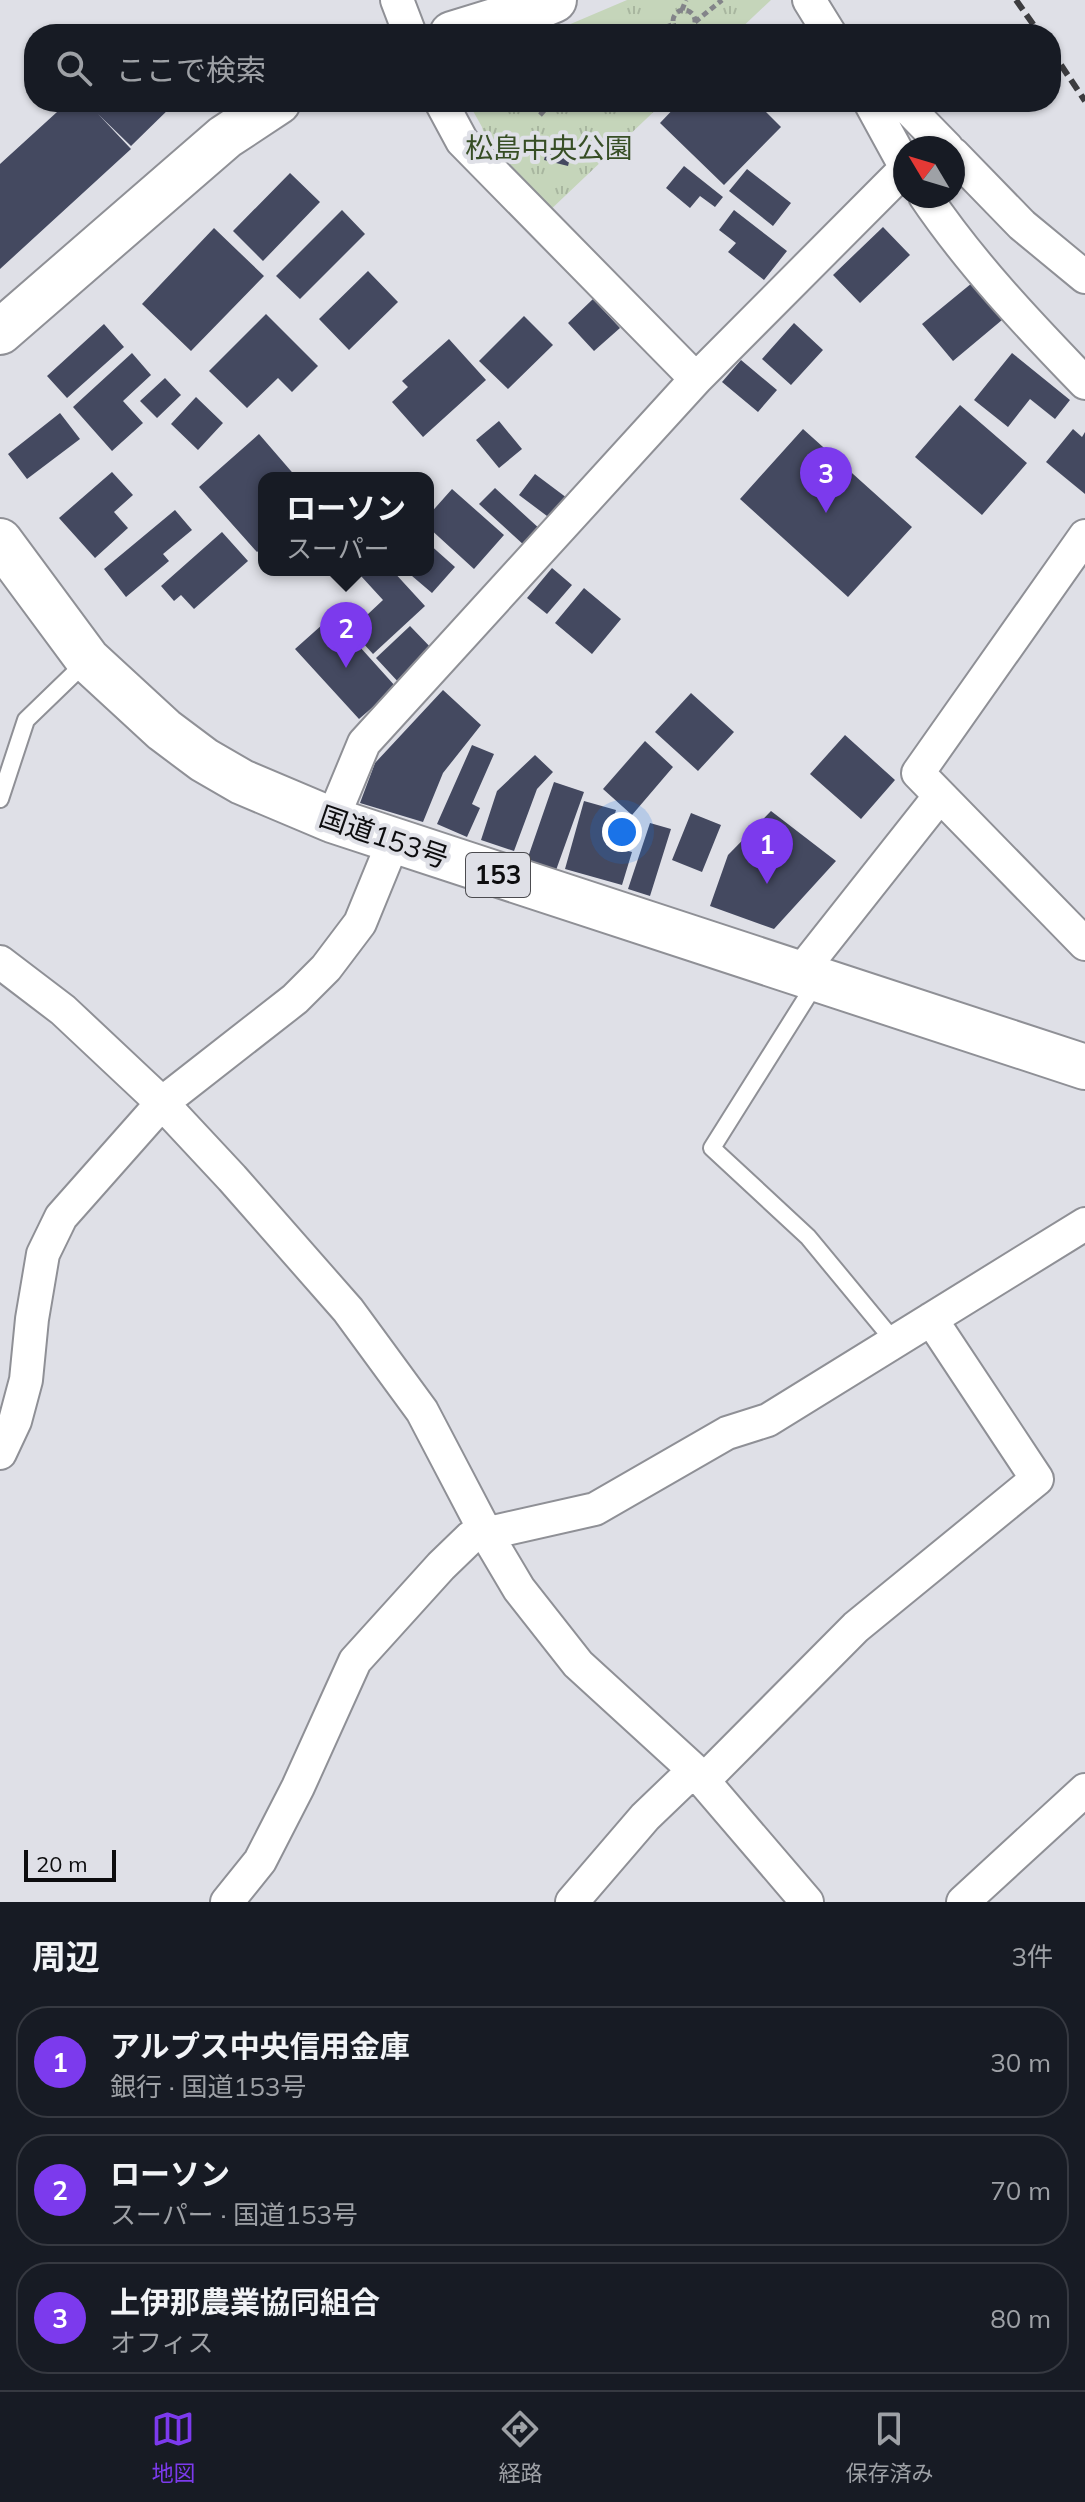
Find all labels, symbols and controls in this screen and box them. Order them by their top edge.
search box [24,24,1061,112]
icon: search [52,46,96,90]
text: ここで検索 [116,51,266,89]
park label: 松島中央公園 [465,130,633,165]
north arrow [893,136,965,208]
pin: 3 [800,447,852,513]
popup [258,472,434,576]
text: ローソン [286,489,406,527]
text: スーパー [286,532,390,565]
pin: 2 [320,602,372,668]
street label: 国道153号 [315,798,453,875]
your location [602,812,642,852]
pin: 1 [741,818,793,884]
road number: 153 [466,853,530,897]
scale bar [24,1846,116,1882]
text: 20 m [36,1850,87,1878]
text: 周辺 [32,1935,100,1978]
text: 3件 [1011,1940,1053,1973]
text: アルプス中央信用金庫 [110,2027,410,2065]
text: 1 [52,2046,68,2079]
text: 30 m [990,2046,1051,2079]
text: 銀行 · 国道153号 [110,2070,306,2103]
text: ローソン [110,2155,230,2193]
text: 2 [52,2174,68,2207]
text: 70 m [990,2174,1051,2207]
text: スーパー · 国道153号 [110,2198,358,2231]
text: 上伊那農業協同組合 [110,2283,380,2321]
text: 3 [52,2302,68,2335]
text: 80 m [990,2302,1051,2335]
text: オフィス [110,2326,213,2359]
tab: 地図 [151,2407,196,2487]
tab: 経路 [498,2407,543,2487]
tab: 保存済み [845,2407,934,2487]

